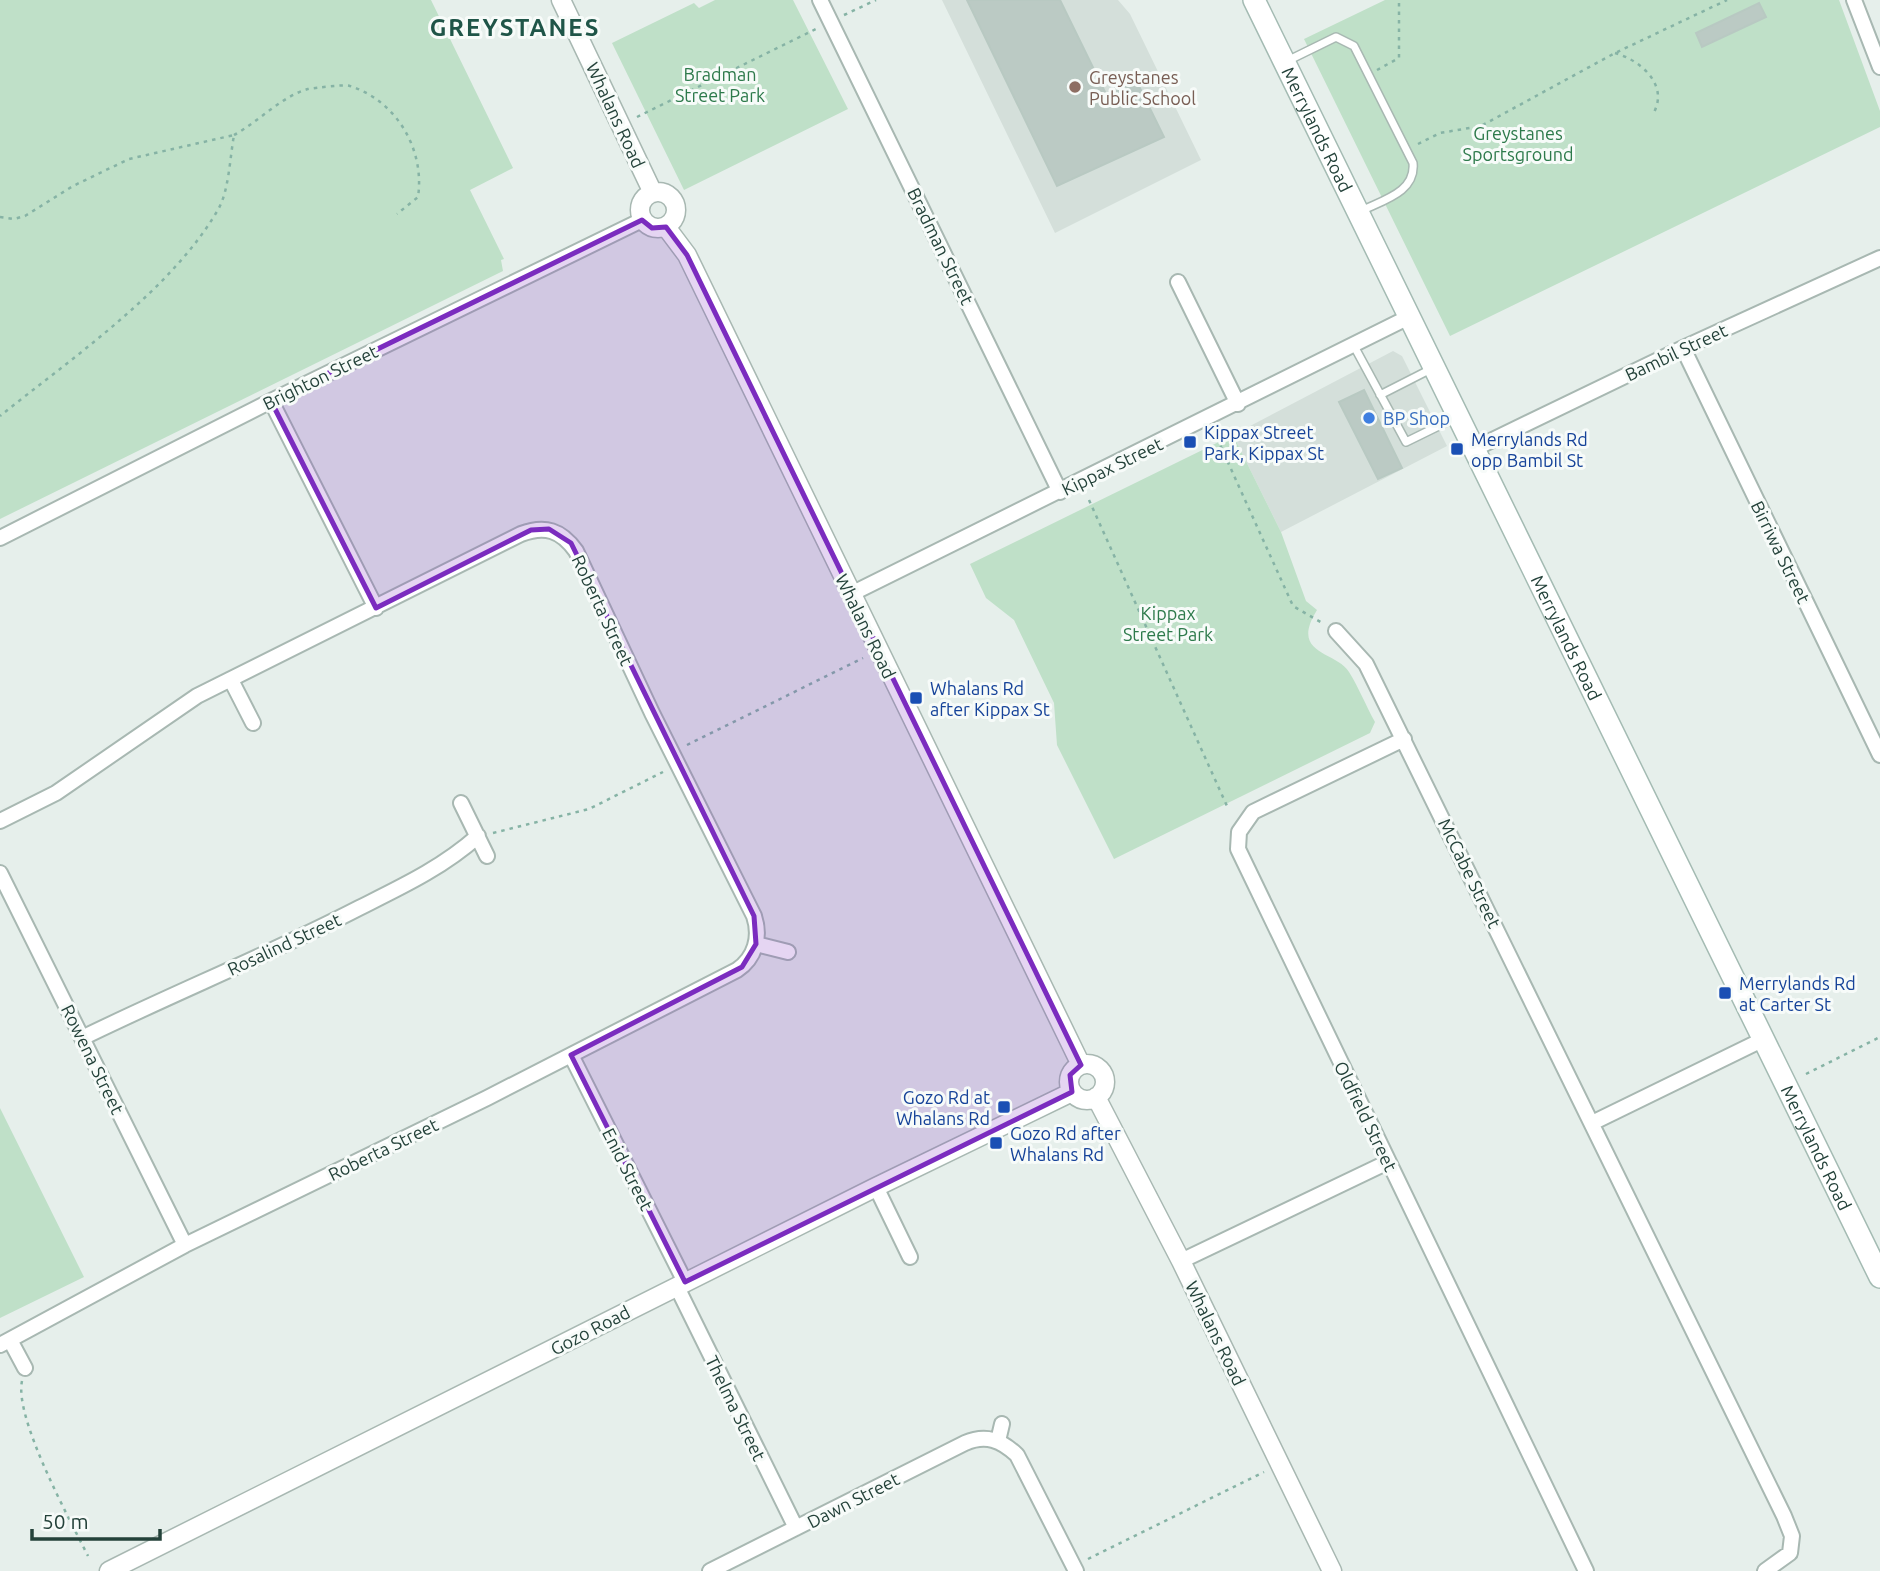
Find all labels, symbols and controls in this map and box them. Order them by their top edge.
district label: GREYSTANES [430,14,600,41]
street label: Whalans Road [583,59,649,171]
park label: Bradman Street Park [675,64,765,105]
street label: Merrylands Road [1278,64,1356,195]
place label: Greystanes Public School [1089,67,1196,108]
marker: Greystanes Public School [1067,79,1083,95]
park label: Greystanes Sportsground [1463,123,1573,164]
street label: Bradman Street [904,184,978,308]
street label: Bambil Street [1622,320,1730,384]
street label: Brighton Street [259,341,381,413]
place label: BP Shop [1383,408,1450,428]
marker: BP Shop [1361,410,1377,426]
place label: Kippax Street Park, Kippax St [1204,422,1324,463]
place label: Merrylands Rd opp Bambil St [1471,429,1588,470]
street label: Kippax Street [1058,433,1166,499]
marker: Kippax Street Park, Kippax St [1182,434,1198,450]
marker: Merrylands Rd opp Bambil St [1449,441,1465,457]
street label: Birriwa Street [1748,498,1814,606]
street label: Roberta Street [569,552,637,668]
street label: Whalans Road [832,570,900,682]
street label: Merrylands Road [1527,572,1606,703]
park label: Kippax Street Park [1123,603,1213,644]
place label: Whalans Rd after Kippax St [930,678,1050,719]
marker: Whalans Rd after Kippax St [908,690,924,706]
street label: McCabe Street [1435,815,1505,931]
street label: Rosalind Street [224,909,344,979]
place label: Merrylands Rd at Carter St [1739,973,1856,1014]
marker: Merrylands Rd at Carter St [1717,985,1733,1001]
street label: Rowena Street [58,1001,128,1117]
street label: Oldfield Street [1331,1058,1401,1174]
street label: Merrylands Road [1777,1082,1856,1213]
place label: Gozo Rd at Whalans Rd [896,1087,990,1128]
marker: Gozo Rd at Whalans Rd [996,1099,1012,1115]
street label: Roberta Street [325,1114,441,1184]
place label: Gozo Rd after Whalans Rd [1010,1123,1121,1164]
street label: Enid Street [599,1125,657,1213]
marker: Gozo Rd after Whalans Rd [988,1135,1004,1151]
street label: Whalans Road [1182,1277,1250,1389]
street label: Gozo Road [547,1301,633,1359]
street label: Thelma Street [702,1352,770,1464]
street label: Dawn Street [804,1468,902,1532]
scale bar [32,1498,159,1542]
text: 50 m [42,1509,89,1533]

